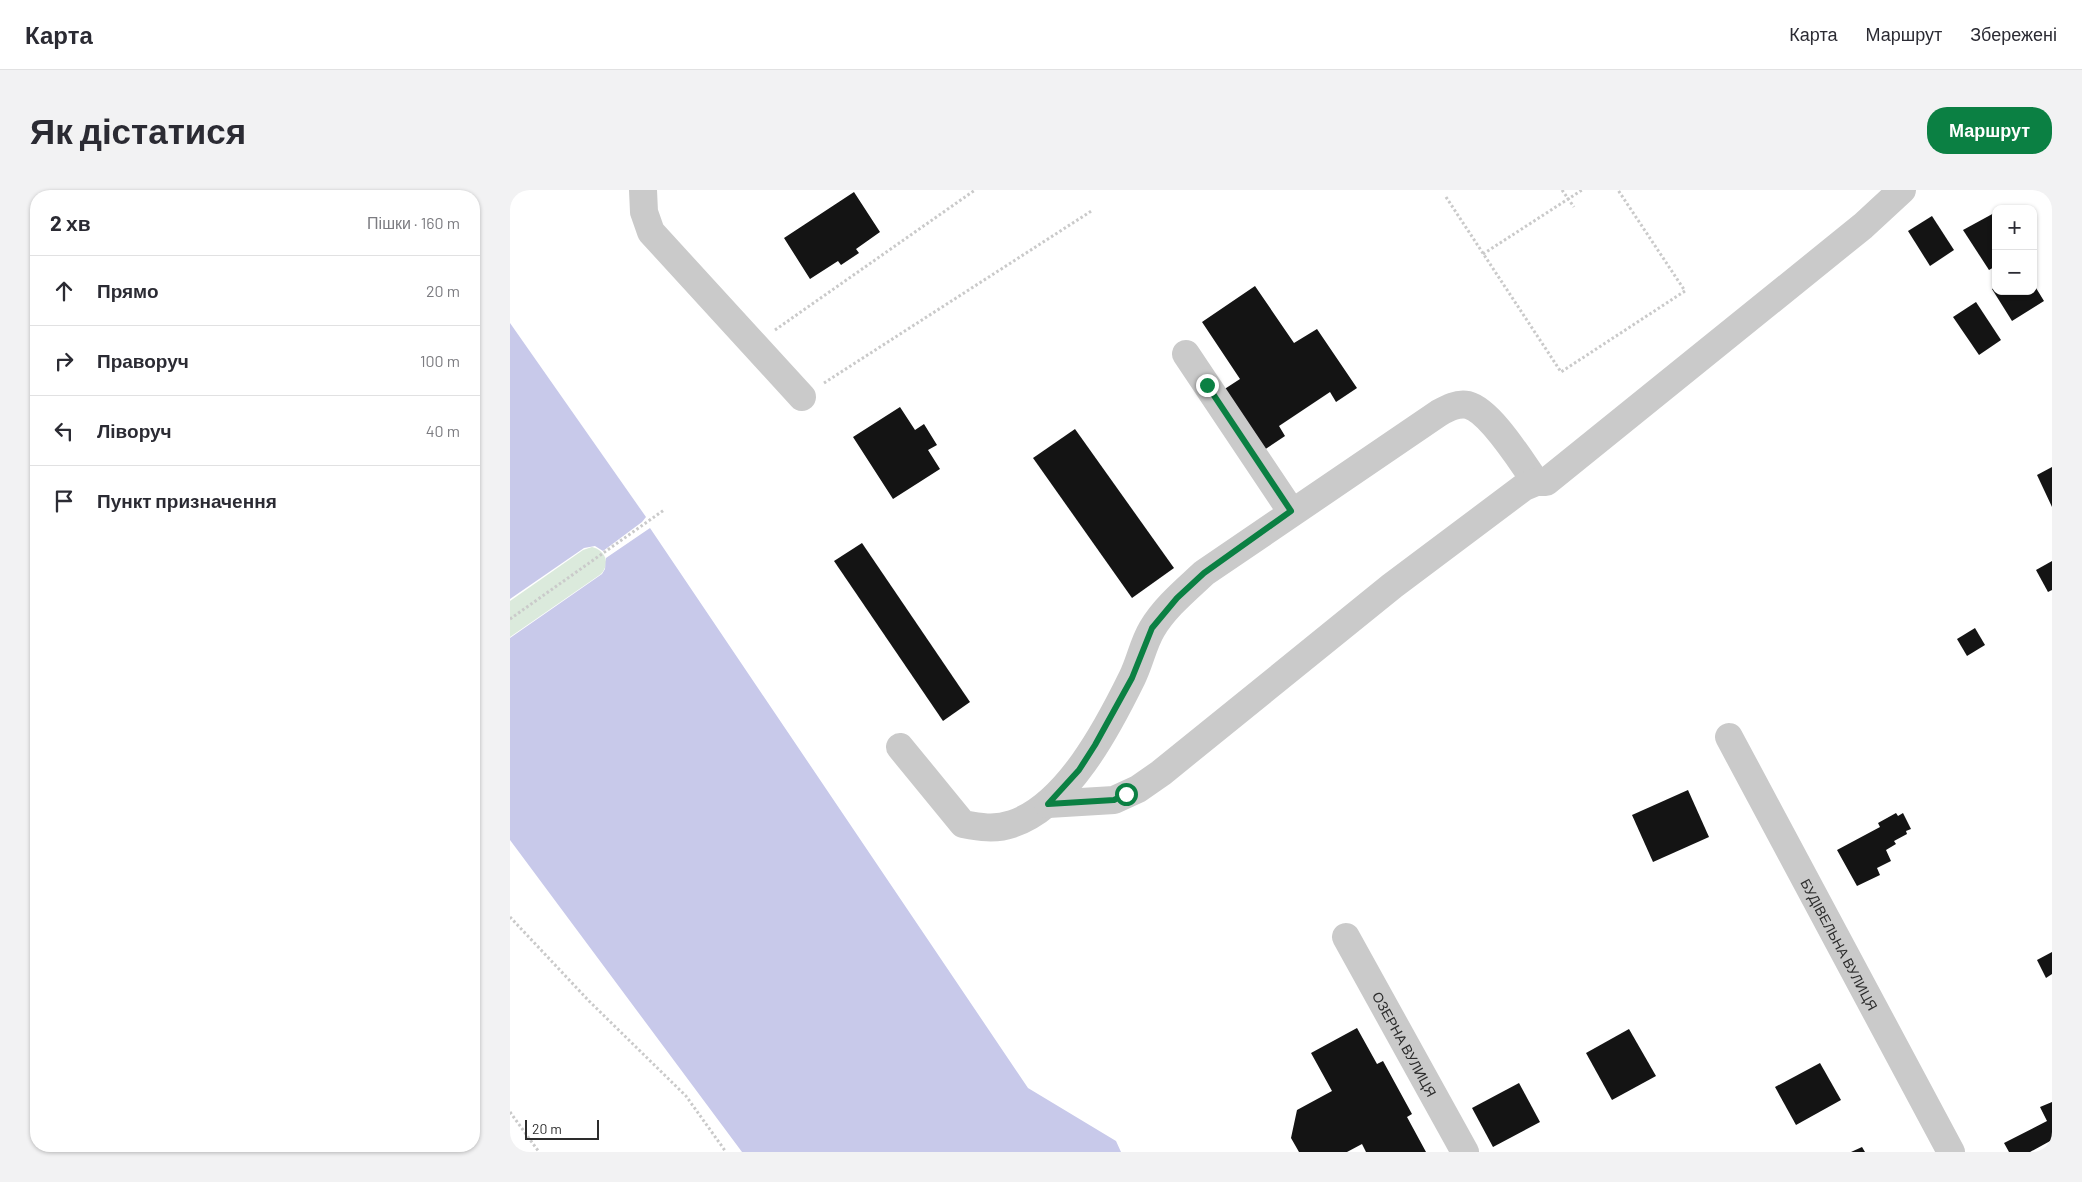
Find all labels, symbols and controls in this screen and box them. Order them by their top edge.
text: Карта [25,20,93,49]
text: Карта [1789,23,1837,45]
text: Маршрут [1865,23,1942,45]
text: Збережені [1970,23,2057,45]
button: Маршрут [1927,107,2052,154]
text: Як дістатися [30,109,246,151]
map controls [1992,205,2037,295]
button: + [1992,205,2037,250]
text: 2 хв [50,210,91,235]
text: Пішки · 160 m [367,213,460,232]
button: − [1992,250,2037,295]
icon: ahead [50,277,78,305]
text: Прямо [97,279,159,302]
text: 20 m [426,281,460,300]
icon: right [50,347,78,375]
text: Праворуч [97,349,189,372]
text: 100 m [420,351,460,370]
route end [1196,374,1219,397]
icon: left [50,417,78,445]
text: Ліворуч [97,419,172,442]
text: 40 m [426,421,460,440]
icon: arrive [50,487,78,515]
text: Пункт призначення [97,489,277,512]
route start [1115,783,1138,806]
street label: БУДІВЕЛЬНА ВУЛИЦЯ [1798,875,1882,1013]
street label: ОЗЕРНА ВУЛИЦЯ [1369,988,1441,1099]
scale bar [525,1117,599,1140]
text: 20 m [532,1120,562,1137]

